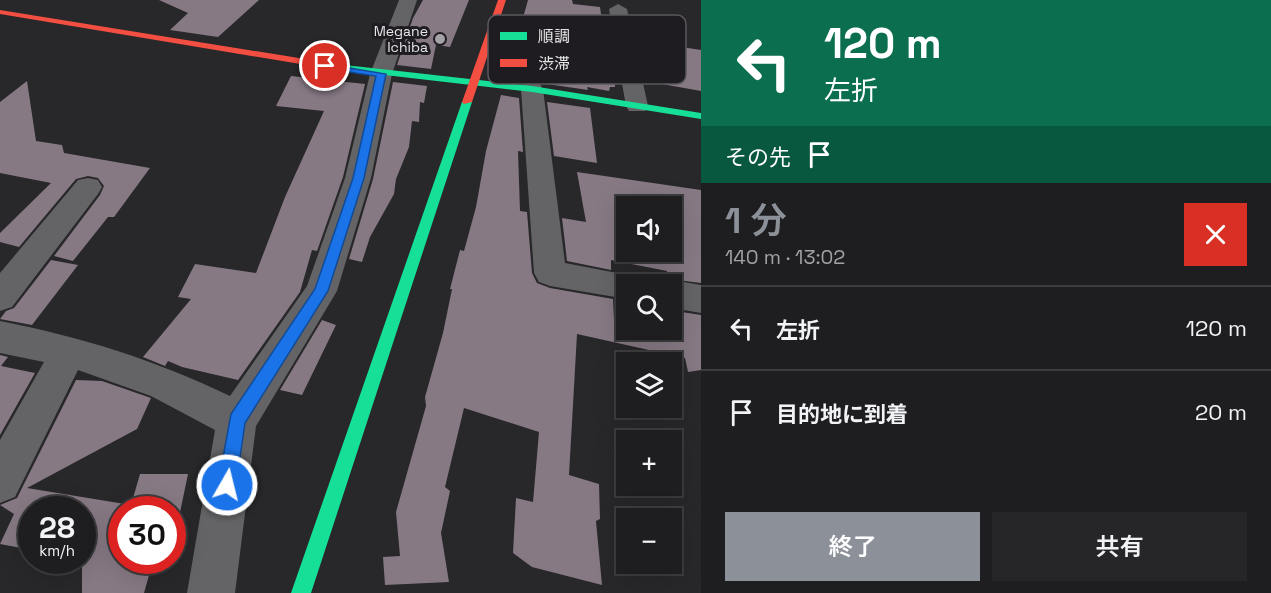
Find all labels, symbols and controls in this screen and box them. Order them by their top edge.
legend [488,15,686,84]
text: 120 m [824,17,942,70]
place label: Megane Ichiba [374,22,428,56]
icon: left [725,24,803,102]
text: 順調 [538,26,570,47]
marker: Megane Ichiba [433,32,447,46]
pin [299,40,350,91]
icon: arrive [308,49,341,82]
text: 渋滞 [538,53,570,74]
text: 左折 [824,73,878,108]
icon: arrive [803,138,836,171]
text: その先 [725,143,791,171]
map controls [616,196,682,574]
button: sound [616,196,682,262]
text: 1 分 [725,198,786,244]
button: close [1184,203,1247,266]
text: 140 m · 13:02 [725,244,845,270]
button: search [616,274,682,340]
icon: left [725,312,758,345]
text: 120 m [1186,314,1247,342]
text: 左折 [776,316,820,344]
button: layers [616,352,682,418]
icon: arrive [725,396,758,429]
text: 20 m [1195,398,1247,426]
text: 目的地に到着 [776,400,908,428]
button: + [616,430,682,496]
position arrow [195,453,259,517]
speed limit sign: 30 [108,496,186,574]
text: 28 [39,508,75,547]
button: − [616,508,682,574]
button: 終了 [725,512,980,581]
button: 共有 [992,512,1247,581]
text: km/h [39,541,75,560]

